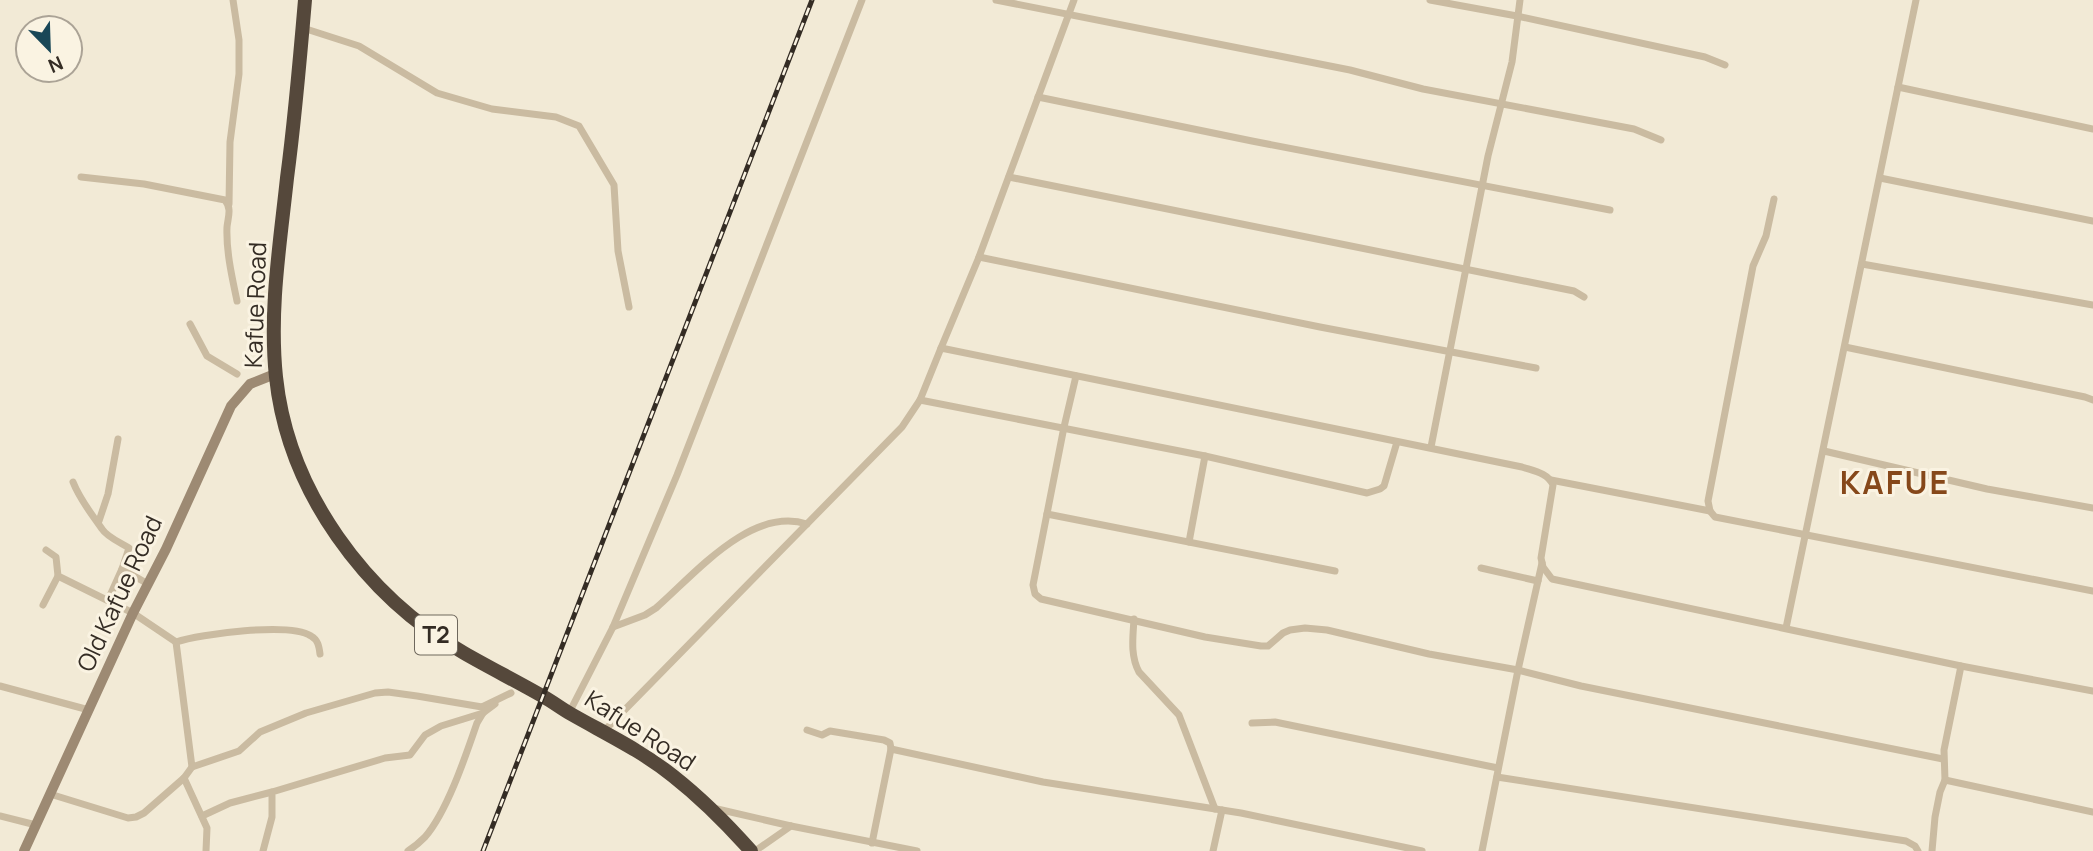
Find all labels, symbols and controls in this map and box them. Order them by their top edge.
north arrow [14,14,84,84]
text: N [44,50,67,79]
street label: Kafue Road [236,241,273,369]
district label: KAFUE [1840,460,1950,504]
street label: Old Kafue Road [68,510,169,676]
road number: T2 [415,615,457,654]
street label: Kafue Road [579,682,703,778]

